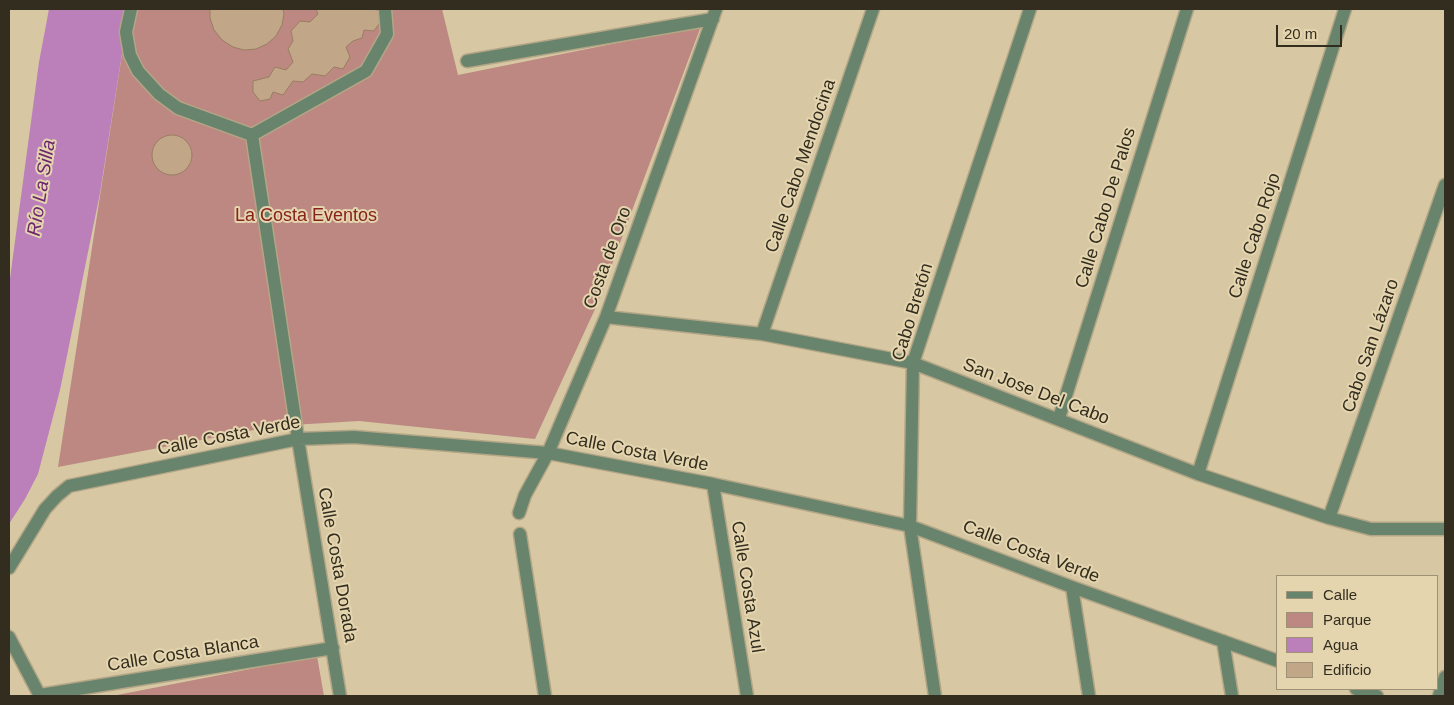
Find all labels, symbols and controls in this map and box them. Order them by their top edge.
scale bar [1279,15,1345,47]
text: 20 m [1284,25,1317,42]
street label: Calle Cabo Mendocina [761,76,841,256]
street label: Calle Cabo De Palos [1071,125,1141,291]
water label: Río La Silla [23,138,61,238]
street label: Calle Cabo Rojo [1224,170,1286,302]
street label: Costa de Oro [580,204,636,312]
park label: La Costa Eventos [235,205,377,227]
street label: Cabo Bretón [888,261,938,363]
street label: Cabo San Lázaro [1338,276,1404,416]
street label: San Jose Del Cabo [960,354,1112,430]
street label: Calle Costa Verde [156,412,302,460]
street label: Calle Costa Verde [564,428,710,476]
street label: Calle Costa Dorada [313,486,361,644]
street label: Calle Costa Verde [959,516,1103,588]
street label: Calle Costa Azul [726,520,768,654]
legend [1276,575,1439,690]
text: Calle [1323,586,1357,603]
text: Parque [1323,611,1371,628]
street label: Calle Costa Blanca [106,631,260,677]
text: Agua [1323,636,1358,653]
text: Edificio [1323,661,1371,678]

